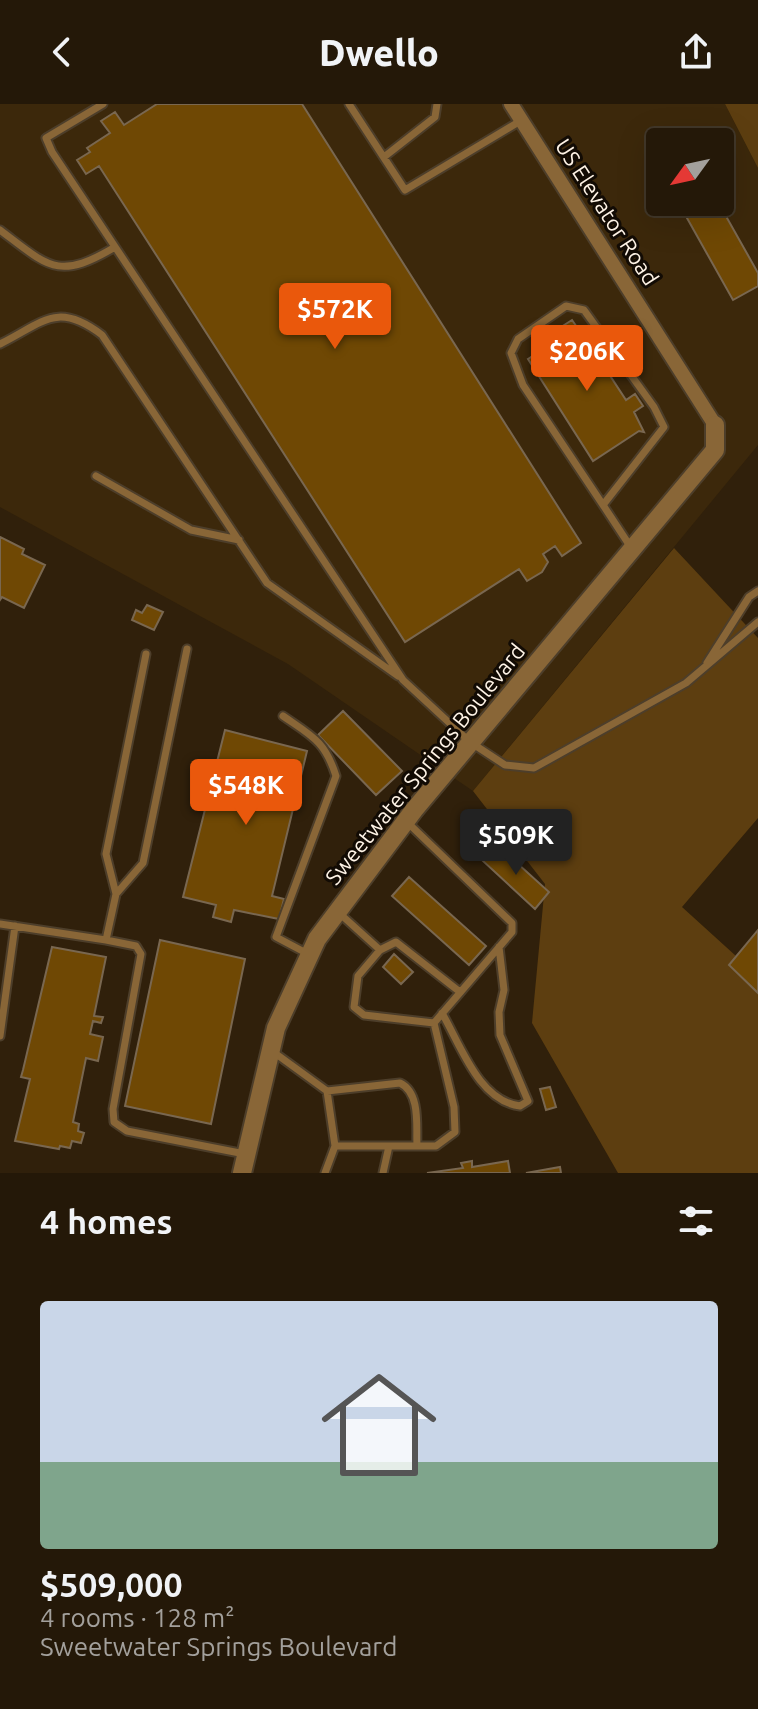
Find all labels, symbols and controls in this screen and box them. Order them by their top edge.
icon: back [40,30,84,74]
icon: share [674,30,718,74]
text: Dwello [319,32,439,73]
north arrow [646,128,734,216]
map controls [646,128,734,216]
street label: US Elevator Road [551,134,664,290]
pin: $572K [279,283,391,351]
text: $572K [297,294,373,323]
pin: $206K [531,325,643,393]
text: $206K [549,336,625,365]
street label: Sweetwater Springs Boulevard [320,638,529,889]
pin: $548K [190,759,302,827]
text: $548K [208,770,284,799]
pin: $509K [460,809,572,877]
text: $509K [478,820,554,849]
icon: filters [674,1199,718,1243]
text: 4 homes [40,1202,173,1240]
icon: home [307,1353,451,1497]
text: $509,000 [40,1565,183,1603]
text: 4 rooms · 128 m² [40,1603,235,1632]
text: Sweetwater Springs Boulevard [40,1632,397,1661]

